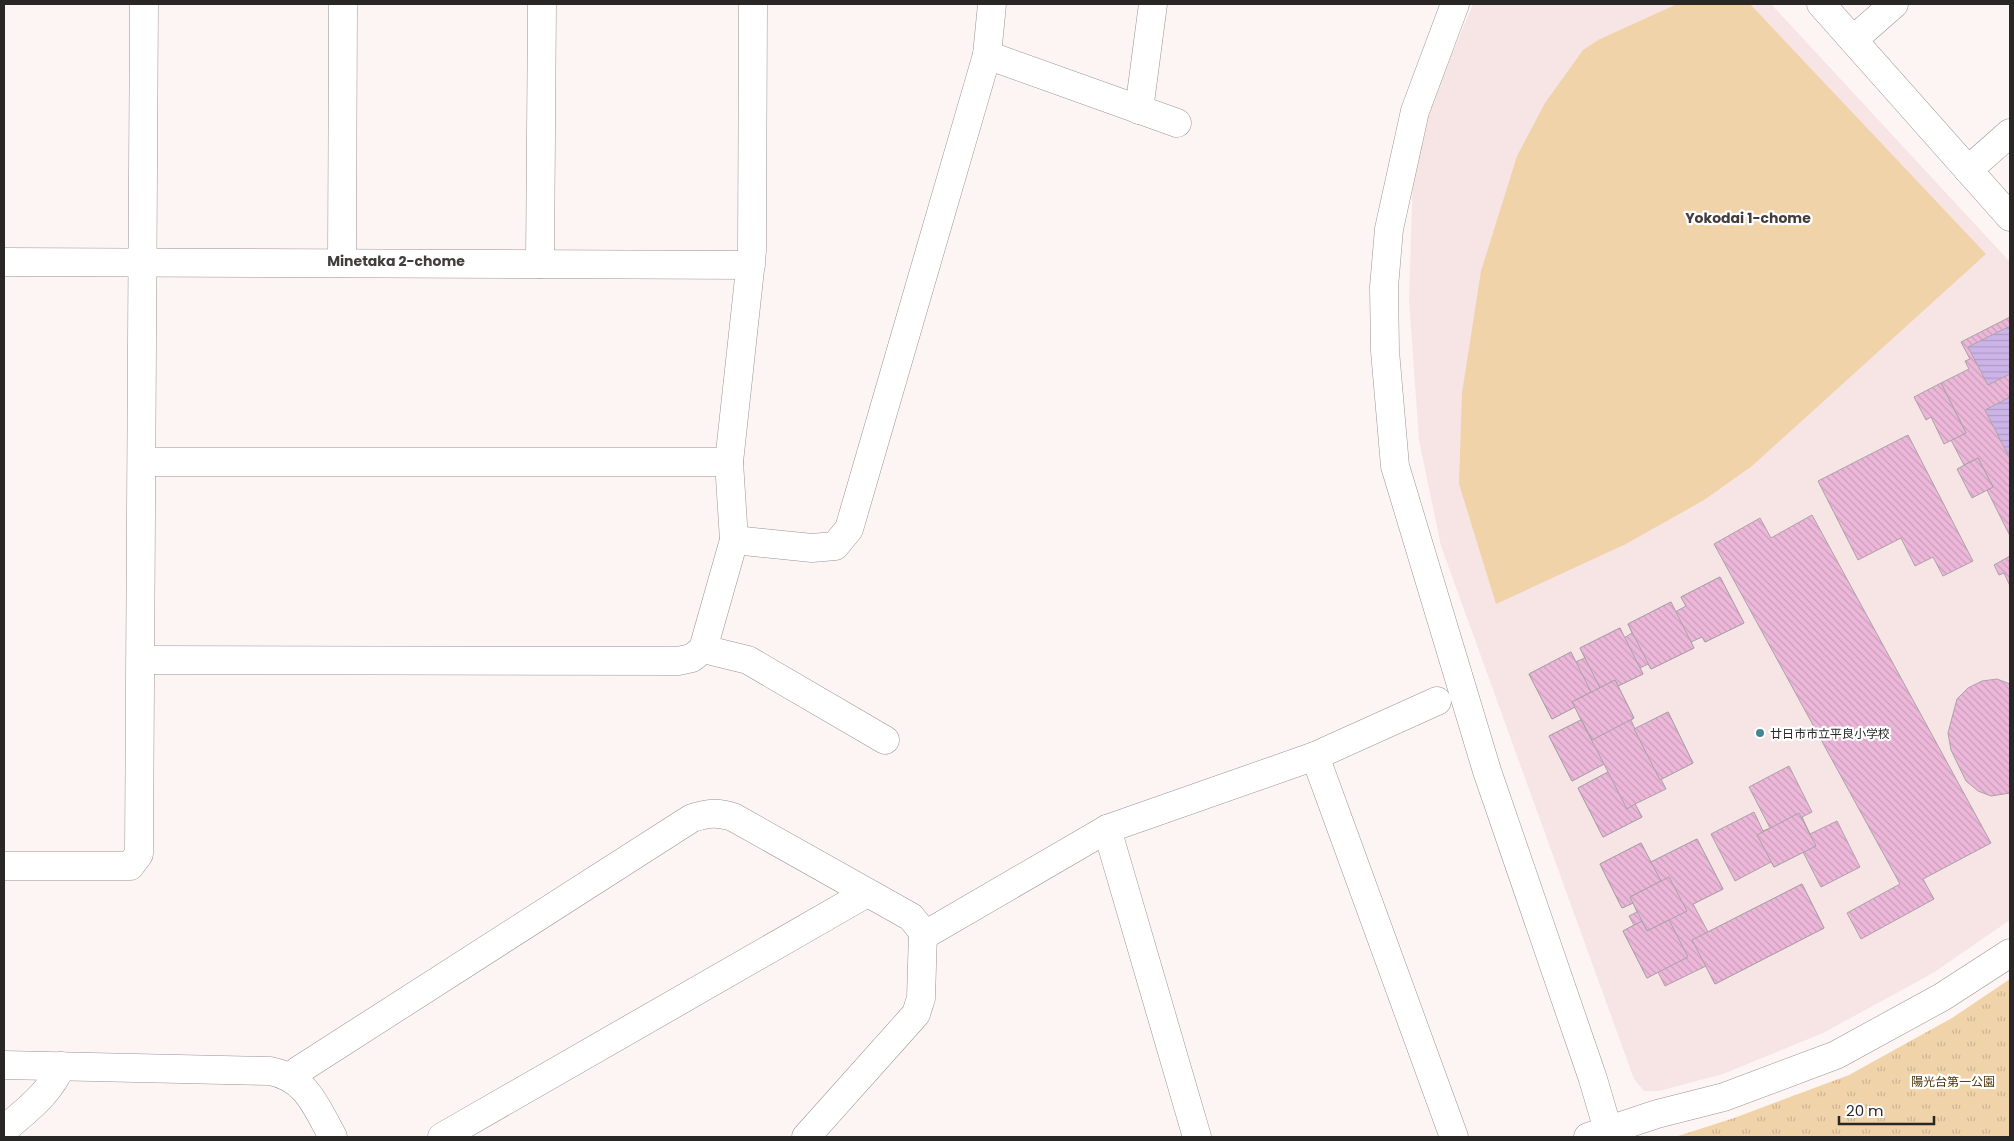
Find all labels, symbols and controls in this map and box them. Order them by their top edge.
district label: Yokodai 1-chome [1685,208,1811,228]
district label: Minetaka 2-chome [327,251,465,271]
place label: 廿日市市立平良小学校 [1770,725,1890,742]
marker: 廿日市市立平良小学校 [1754,727,1766,739]
park label: 陽光台第一公園 [1911,1073,1995,1090]
scale bar [1839,1094,1934,1126]
text: 20 m [1846,1100,1884,1121]

